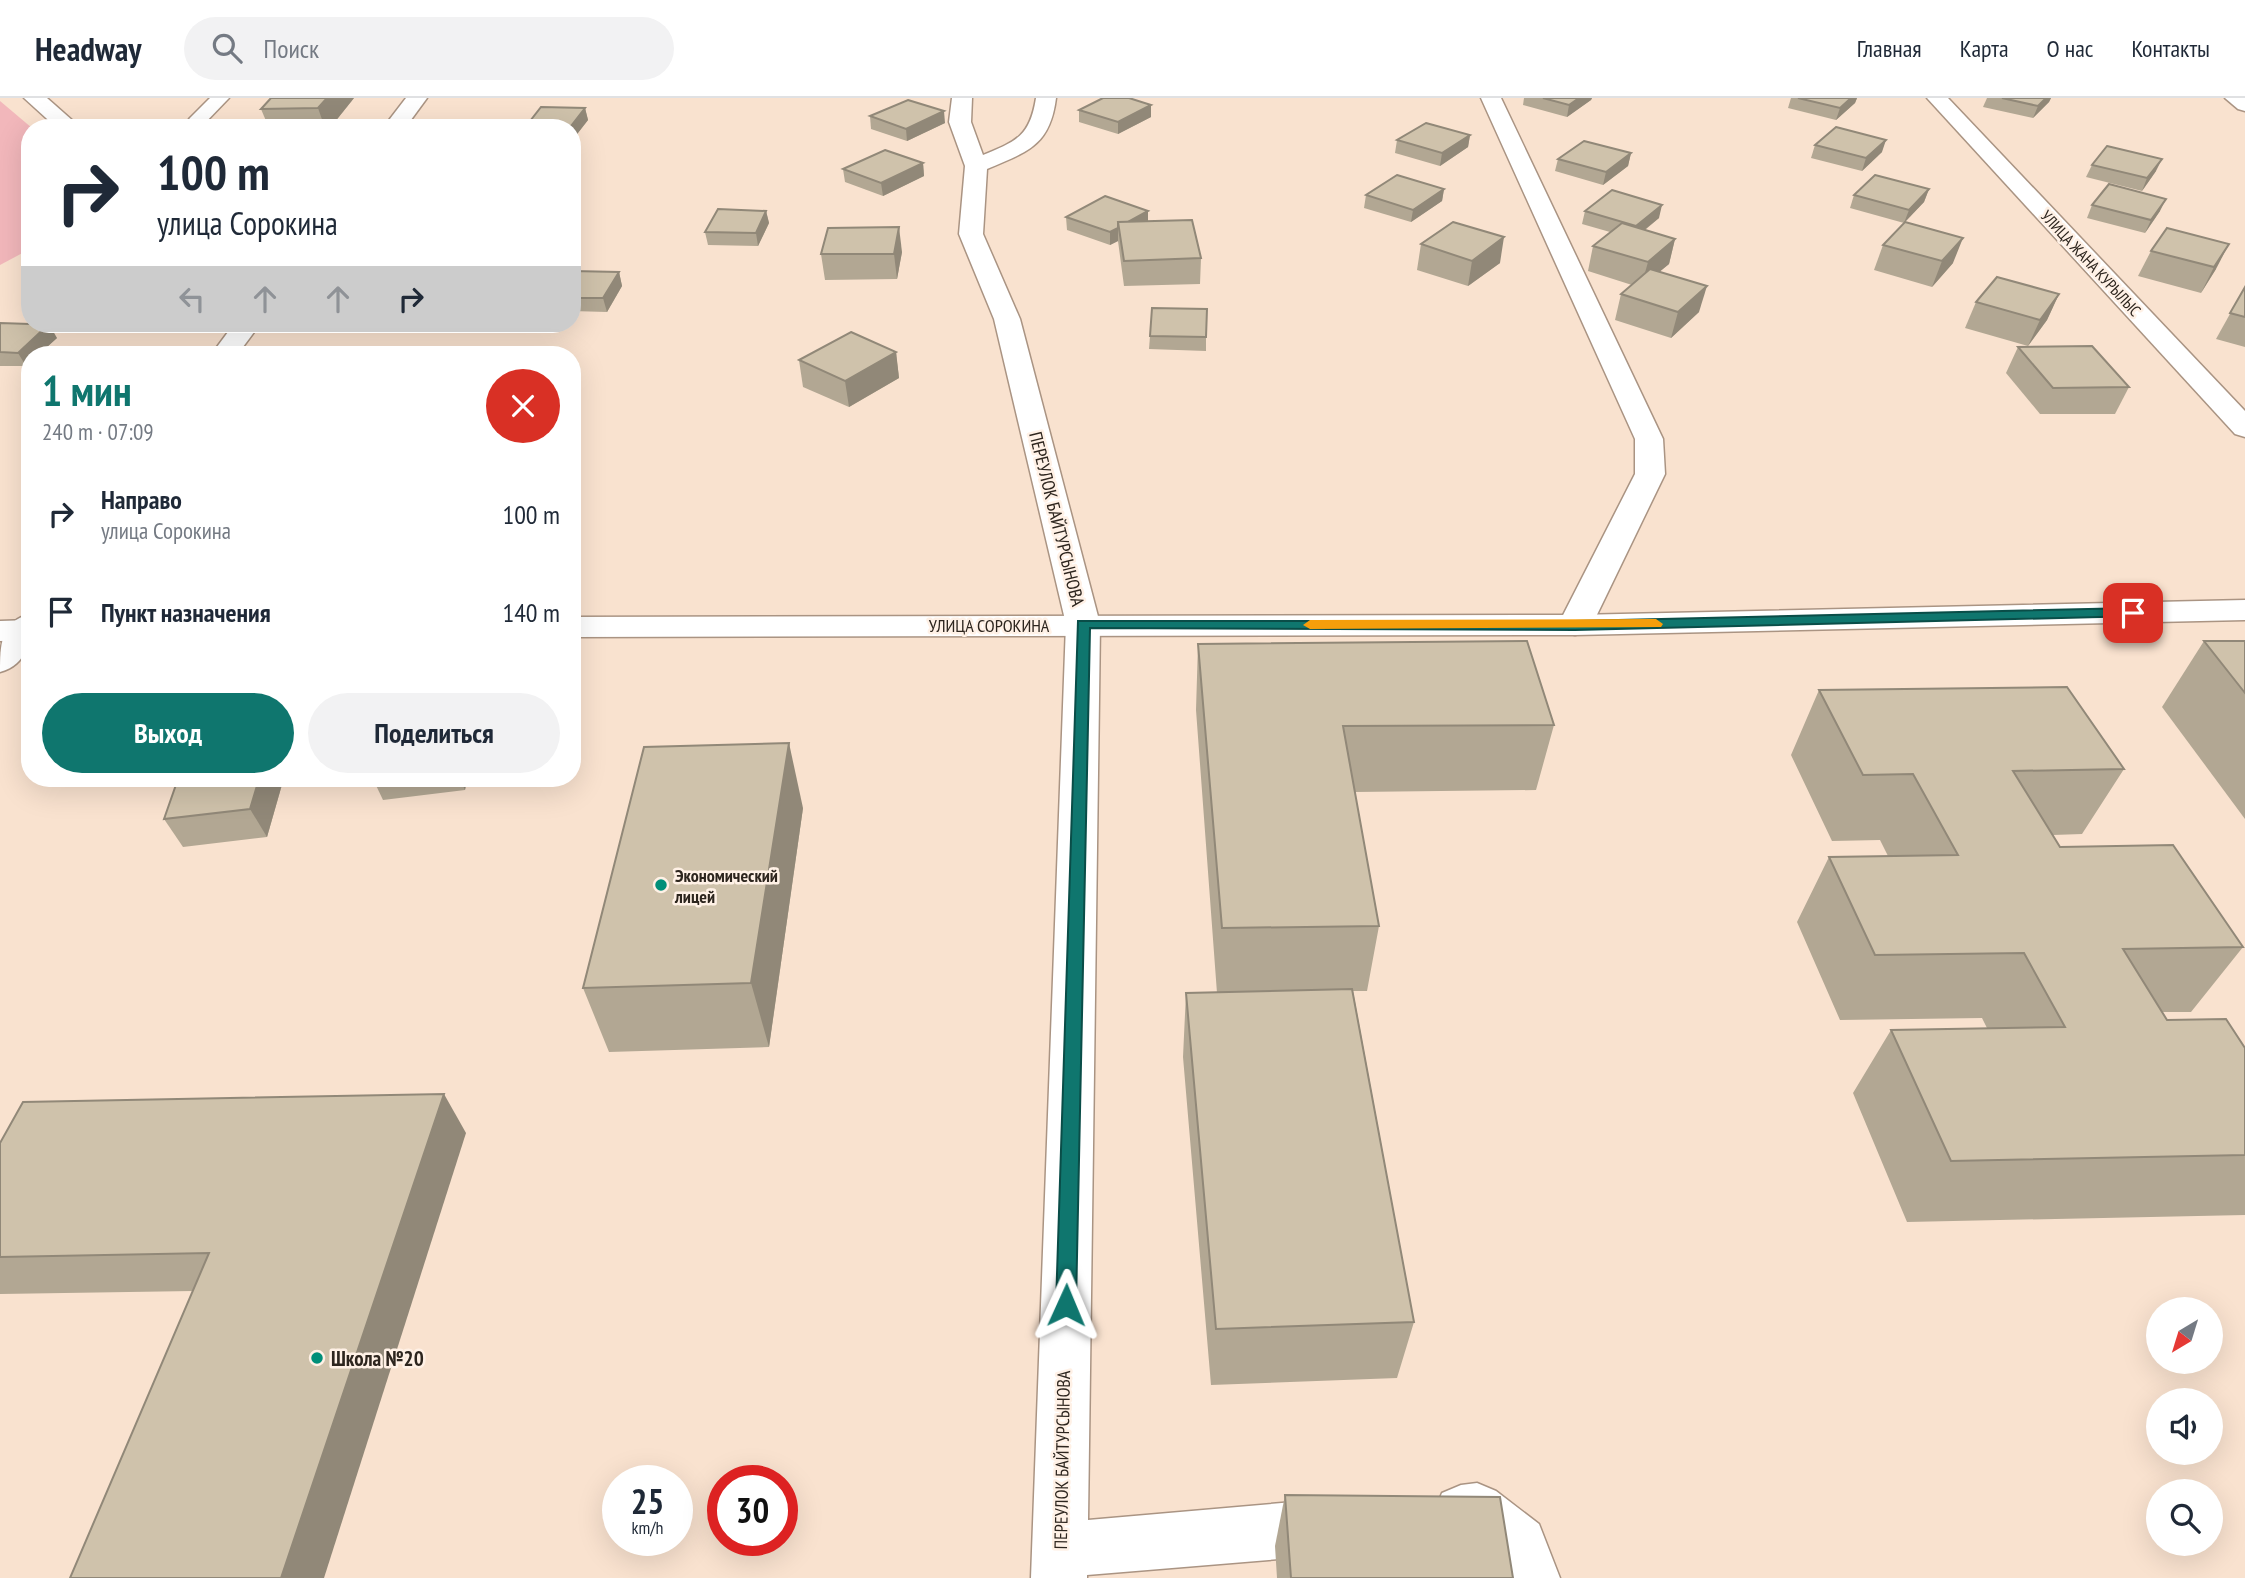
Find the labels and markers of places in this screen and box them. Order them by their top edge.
pin [2103,583,2163,643]
place label: Экономический лицей [674,864,778,908]
marker: Экономический лицей [653,877,669,893]
place label: Школа №20 [331,1345,424,1372]
marker: Школа №20 [309,1350,325,1366]

